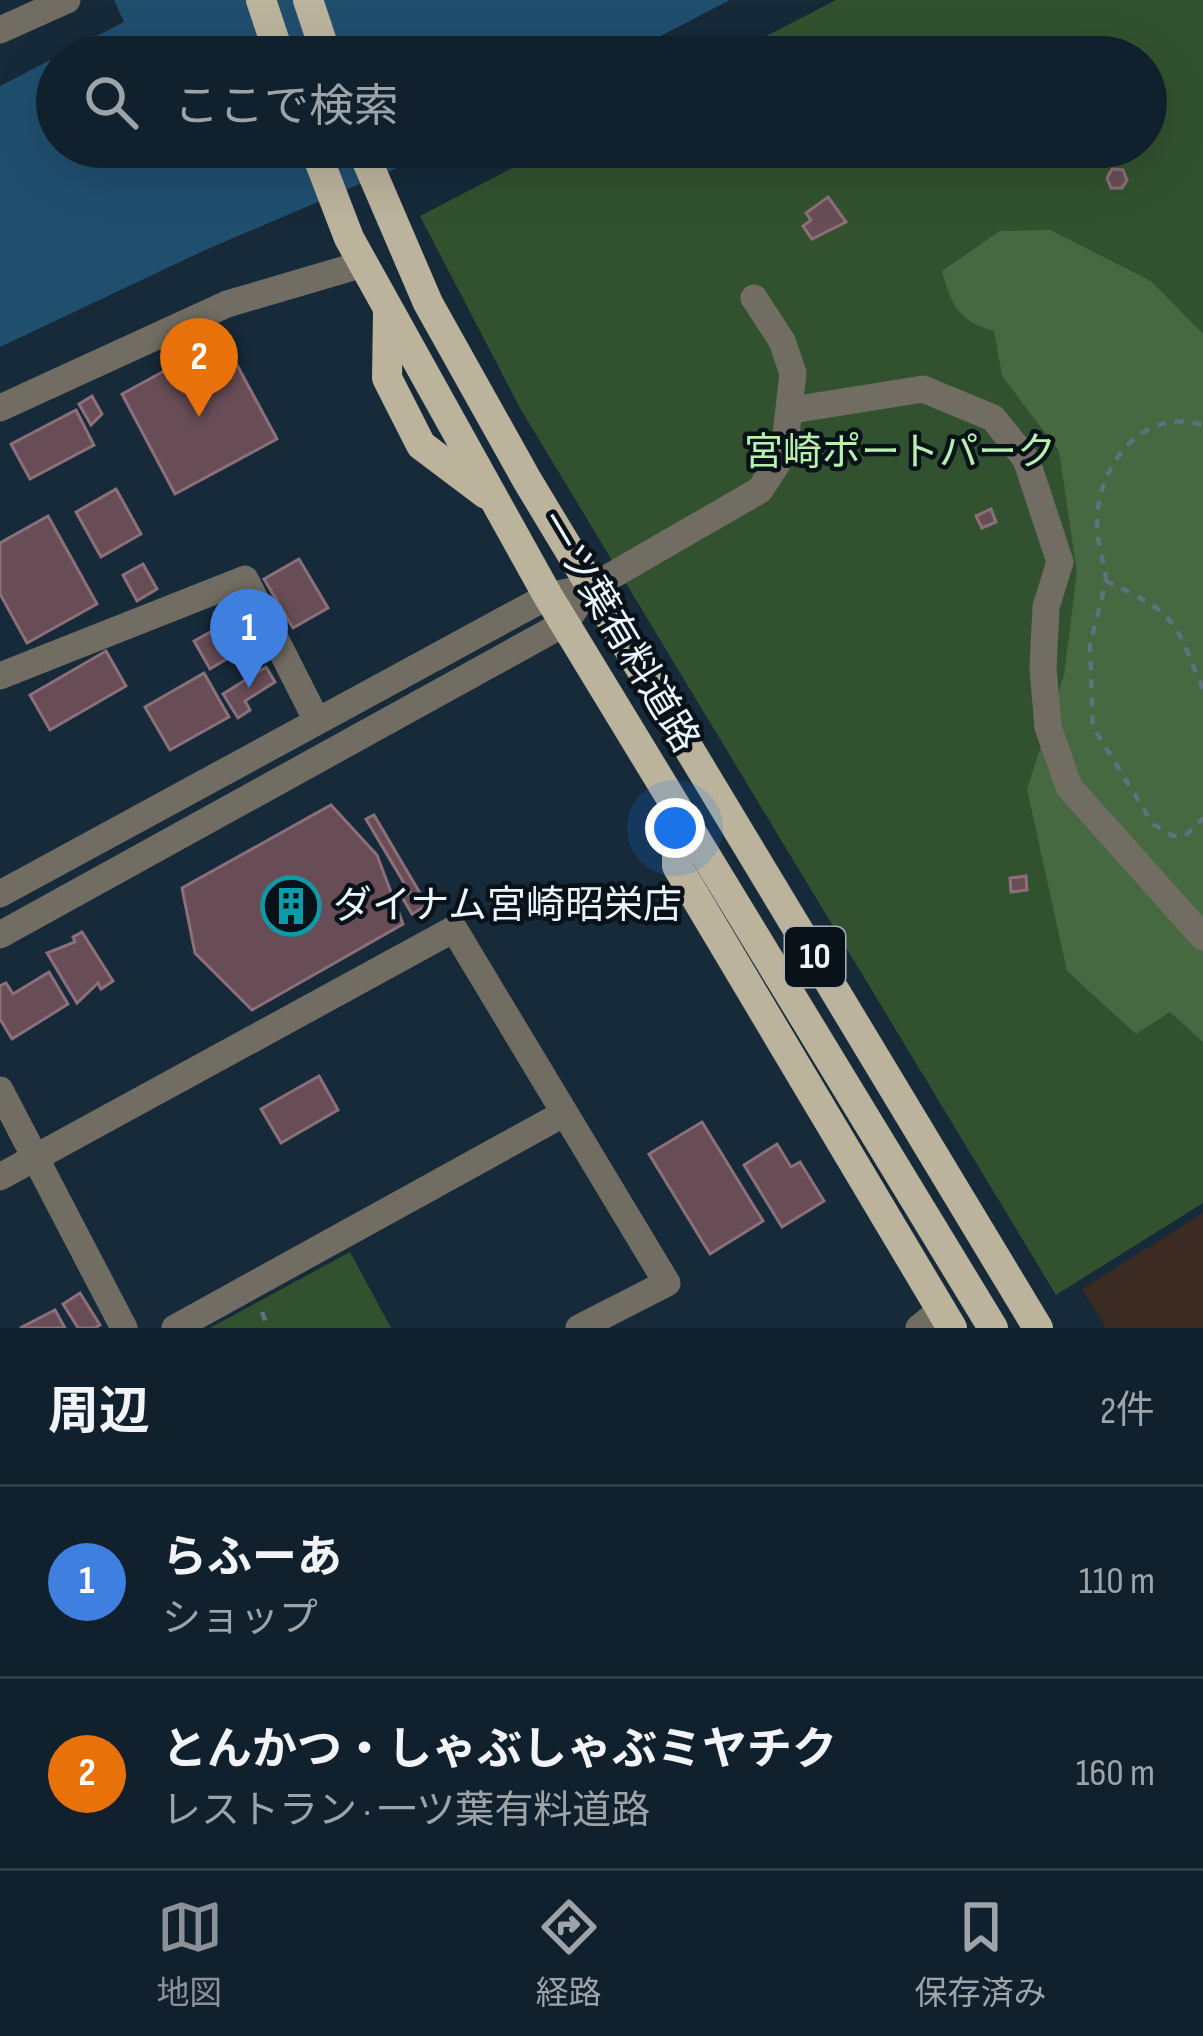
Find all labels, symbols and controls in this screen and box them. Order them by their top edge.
search box [36,36,1167,168]
icon: search [78,69,144,135]
text: ここで検索 [174,80,399,135]
pin: 2 [160,318,238,417]
park label: 宮崎ポートパーク [744,430,1056,477]
street label: 一ツ葉有料道路 [528,503,708,761]
pin: 1 [210,589,288,688]
your location [645,798,705,858]
building icon: ダイナム宮崎昭栄店 [260,875,322,937]
place label: ダイナム宮崎昭栄店 [333,883,682,930]
road number: 10 [785,927,845,987]
text: 周辺 [48,1382,150,1443]
text: 2件 [1100,1388,1155,1435]
text: らふーあ [162,1531,342,1586]
text: 1 [79,1558,95,1605]
text: 110 m [1079,1558,1155,1605]
text: ショップ [162,1596,318,1643]
text: とんかつ・しゃぶしゃぶミヤチク [162,1723,837,1778]
text: 2 [78,1750,96,1797]
text: 160 m [1076,1750,1155,1797]
text: レストラン · 一ツ葉有料道路 [162,1788,650,1835]
tab: 地図 [157,1894,223,2014]
tab: 経路 [536,1894,602,2014]
tab: 保存済み [915,1894,1047,2014]

